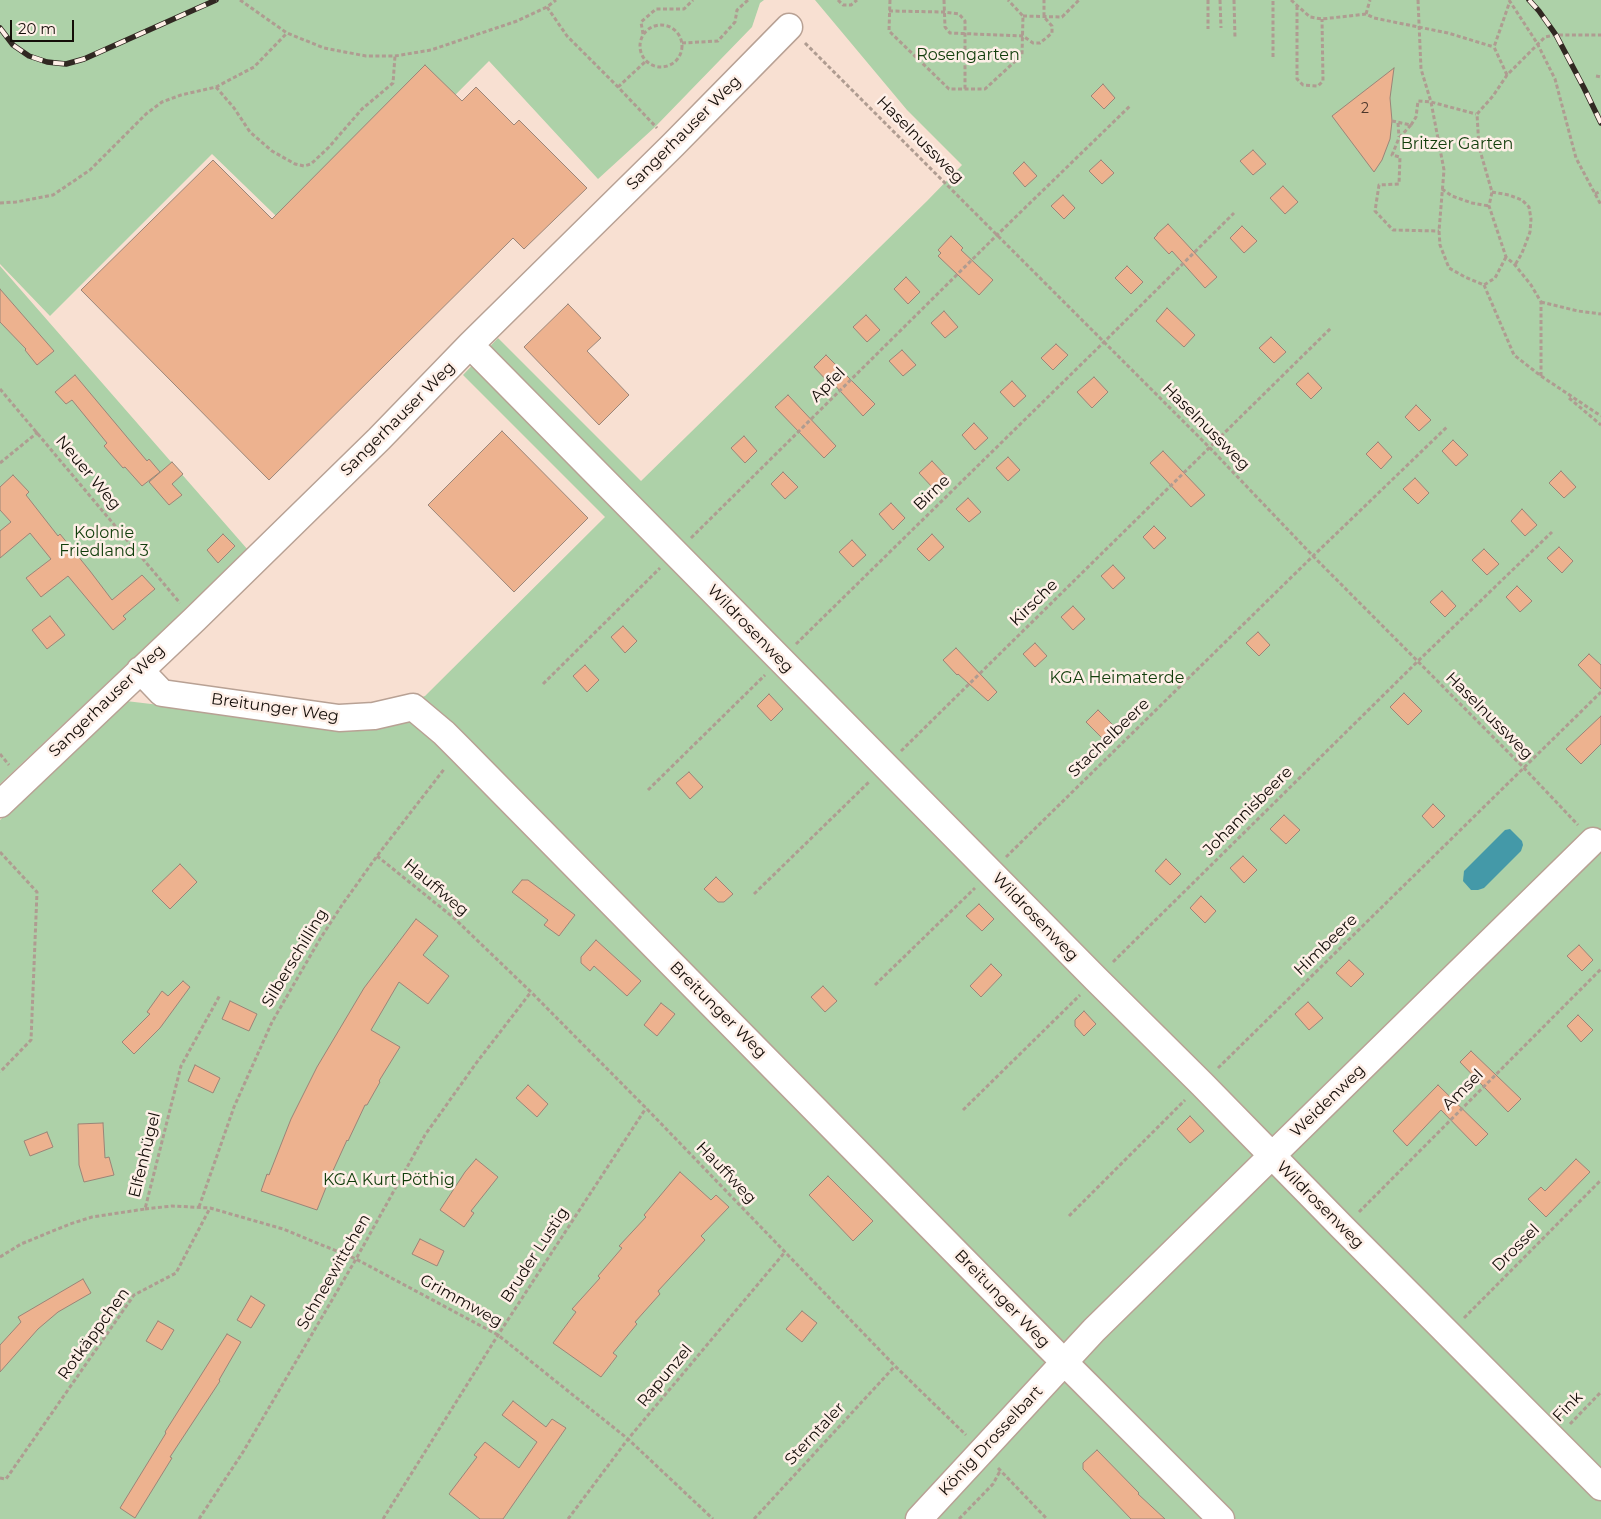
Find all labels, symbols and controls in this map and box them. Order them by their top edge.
scale bar [12,10,76,42]
text: 20 m [18,19,56,38]
park label: Rosengarten [916,45,1020,65]
street label: Sangerhauser Weg [623,72,745,194]
street label: Haselnussweg [872,92,968,188]
house number: 2 [1361,101,1369,117]
park label: Britzer Garten [1401,134,1513,154]
street label: Sangerhauser Weg [337,358,459,480]
street label: Apfel [807,364,849,406]
street label: Haselnussweg [1158,379,1254,475]
street label: Neuer Weg [51,432,125,514]
street label: Birne [910,471,954,515]
park label: Kolonie Friedland 3 [59,523,149,561]
street label: Kirsche [1006,576,1062,630]
street label: Wildrosenweg [703,581,797,677]
street label: Sangerhauser Weg [45,641,169,761]
park label: KGA Heimaterde [1050,668,1184,688]
street label: Haselnussweg [1441,668,1537,764]
street label: Breitunger Weg [210,690,340,726]
street label: Stachelbeere [1065,695,1153,781]
street label: Johannisbeere [1199,762,1297,860]
street label: Hauffweg [400,855,472,921]
street label: Wildrosenweg [988,869,1082,965]
street label: Silberschilling [258,905,332,1011]
street label: Himbeere [1290,910,1362,980]
street label: Breitunger Weg [666,958,770,1062]
street label: Weidenweg [1287,1061,1369,1141]
street label: Amsel [1438,1065,1488,1115]
street label: Elfenhügel [125,1110,165,1200]
street label: Hauffweg [692,1138,760,1208]
street label: Wildrosenweg [1272,1157,1368,1253]
park label: KGA Kurt Pöthig [323,1170,455,1190]
street label: Bruder Lustig [497,1204,573,1306]
street label: Schneewittchen [293,1211,375,1333]
street label: Drossel [1488,1220,1544,1276]
street label: Breitunger Weg [950,1246,1054,1352]
street label: Grimmweg [416,1270,506,1332]
street label: Rotkäppchen [54,1284,134,1384]
street label: Rapunzel [633,1341,697,1411]
street label: König Drosselbart [935,1382,1047,1500]
street label: Fink [1549,1388,1587,1426]
street label: Sterntaler [781,1399,849,1469]

